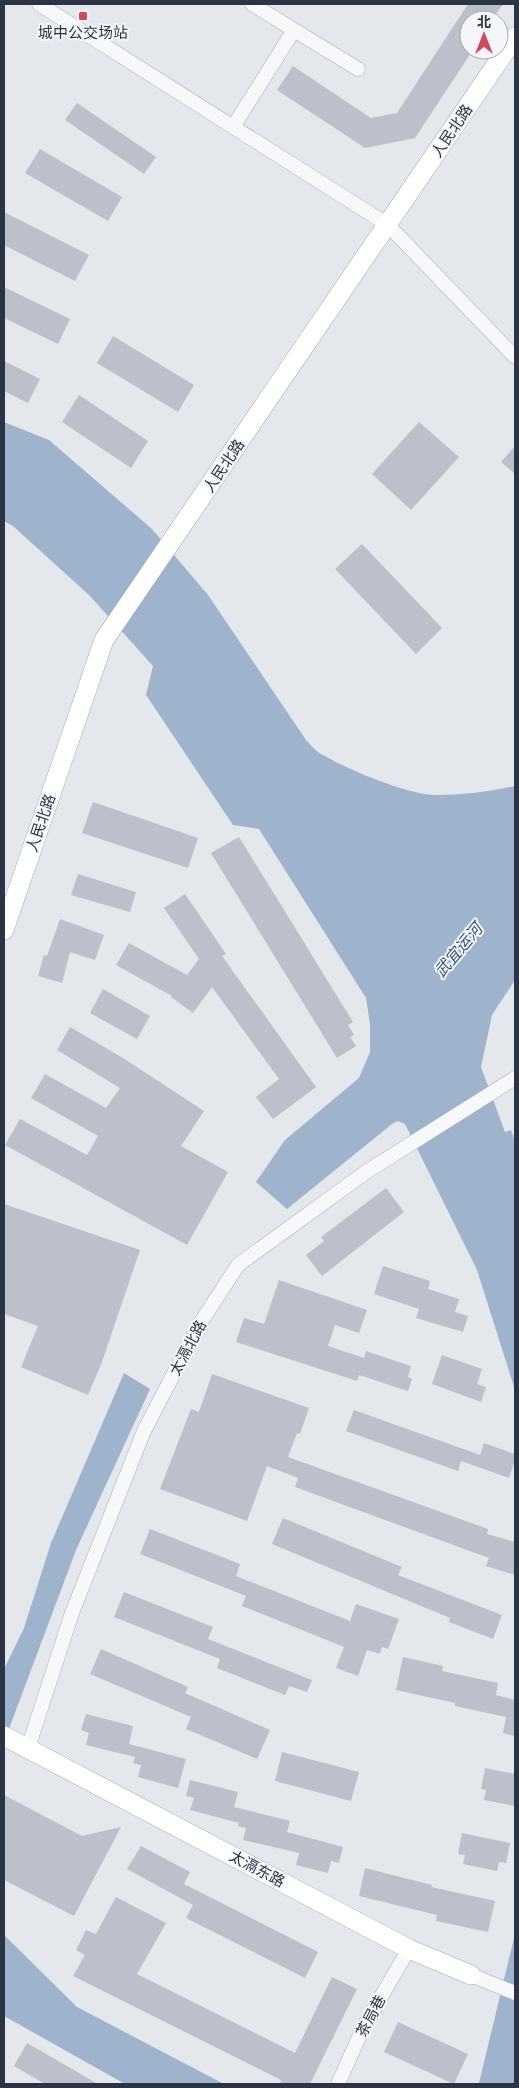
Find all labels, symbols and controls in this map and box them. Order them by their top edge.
marker: 城中公交场站 [77,10,89,22]
north arrow [459,10,509,60]
text: 北 [477,13,491,31]
place label: 城中公交场站 [38,23,128,42]
street label: 人民北路 [427,101,476,161]
street label: 人民北路 [199,436,248,496]
street label: 人民北路 [22,791,59,854]
water label: 武宜运河 [430,917,488,981]
street label: 太滆北路 [165,1317,210,1379]
street label: 太滆东路 [226,1846,288,1891]
street label: 茶局巷 [352,1991,390,2040]

